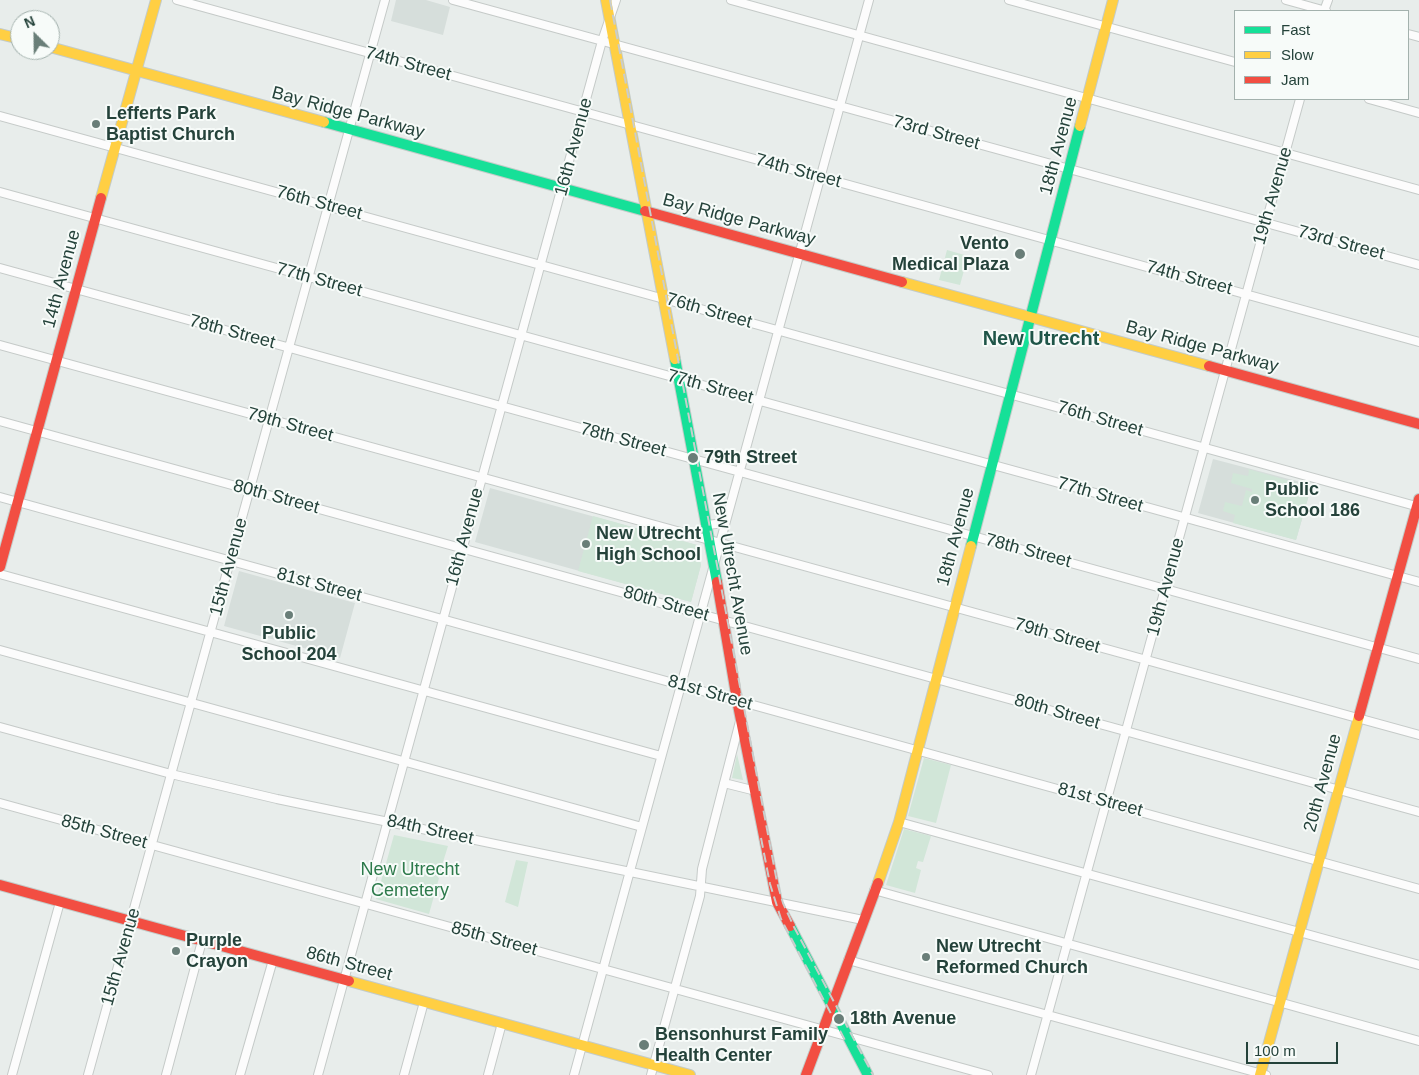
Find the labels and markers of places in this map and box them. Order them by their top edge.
place label: Lefferts Park Baptist Church [106,103,235,146]
marker: Lefferts Park Baptist Church [90,118,102,130]
place label: Vento Medical Plaza [892,233,1009,276]
marker: Vento Medical Plaza [1013,247,1027,261]
place label: 79th Street [704,447,797,469]
marker: 79th Street [686,451,700,465]
place label: Public School 186 [1265,479,1360,522]
marker: Public School 186 [1249,494,1261,506]
place label: New Utrecht High School [596,523,701,566]
marker: New Utrecht High School [580,538,592,550]
marker: Public School 204 [283,609,295,621]
place label: Public School 204 [241,623,337,666]
place label: Purple Crayon [186,930,248,972]
place label: New Utrecht Reformed Church [936,936,1088,979]
marker: Purple Crayon [170,945,182,957]
marker: New Utrecht Reformed Church [920,951,932,963]
place label: 18th Avenue [850,1008,956,1030]
marker: 18th Avenue [832,1012,846,1026]
place label: Bensonhurst Family Health Center [655,1024,828,1066]
marker: Bensonhurst Family Health Center [637,1038,651,1052]

